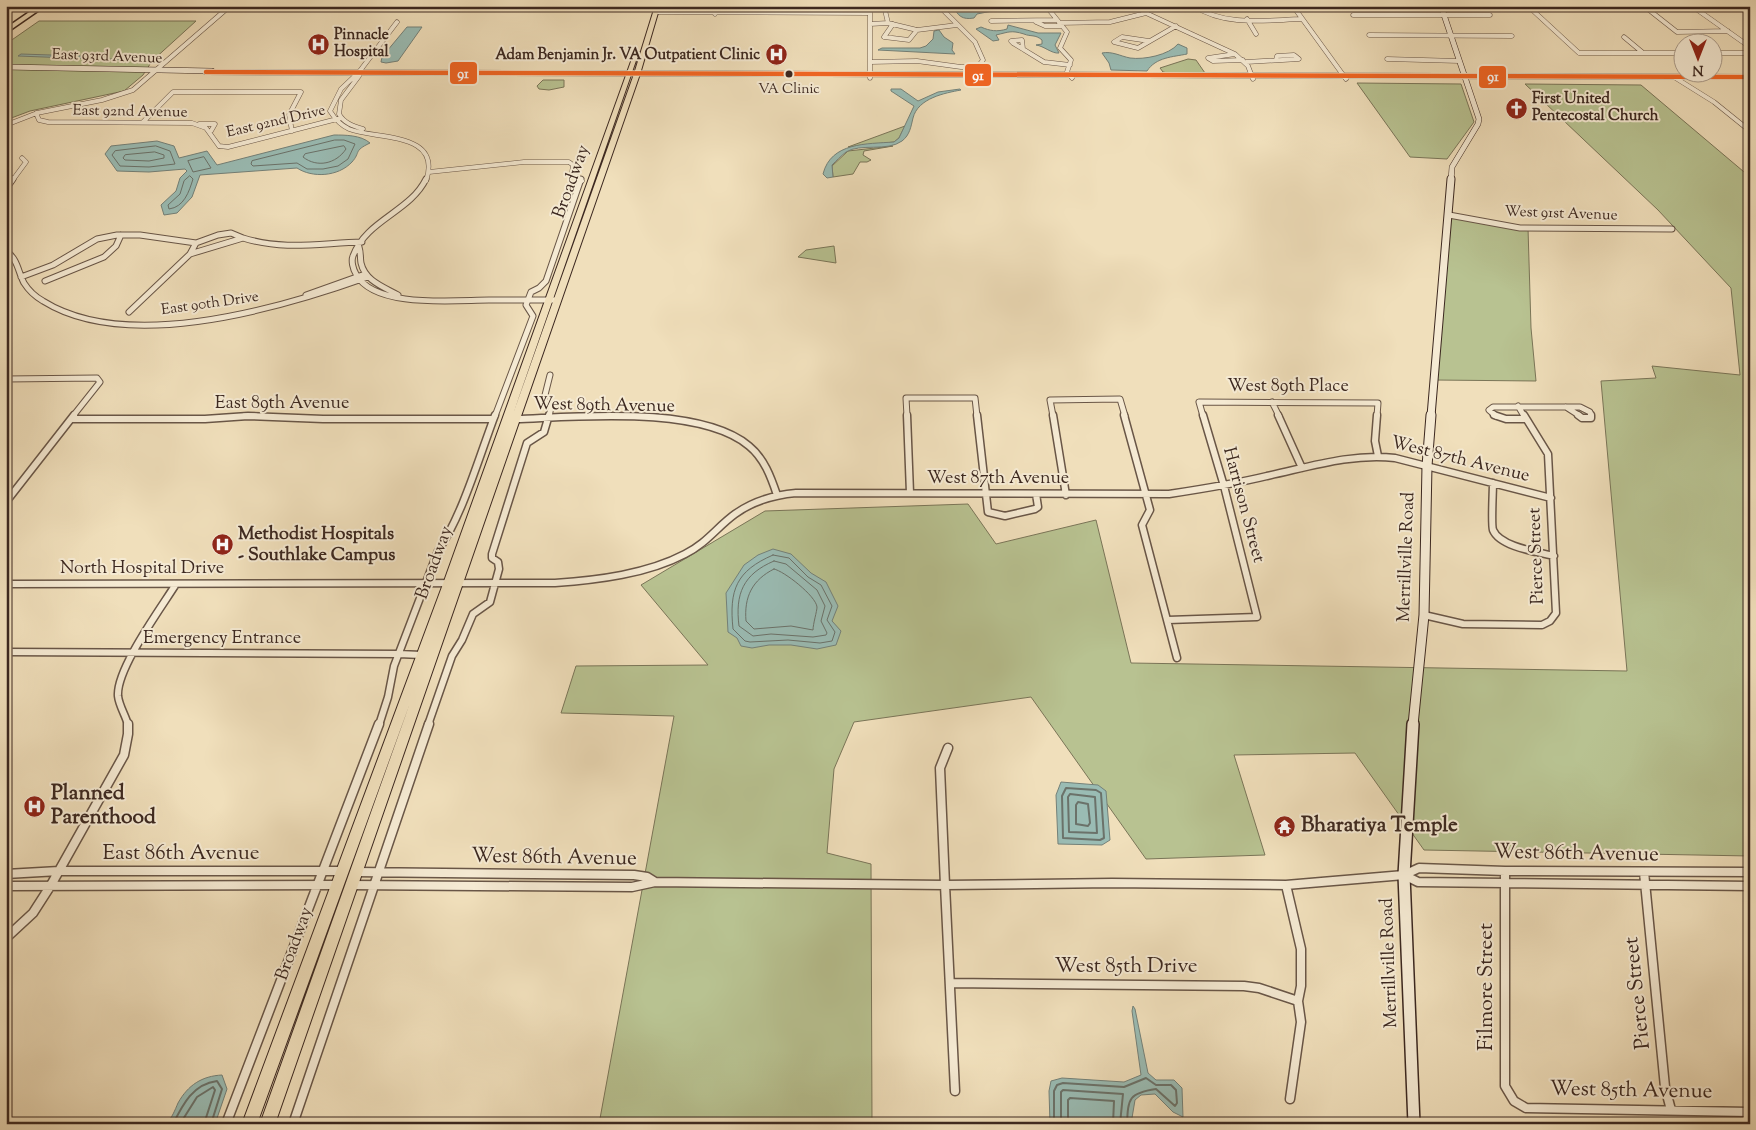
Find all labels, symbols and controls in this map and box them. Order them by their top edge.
place label: Pinnacle Hospital [334,25,390,63]
hospital icon: Pinnacle Hospital [306,32,330,56]
north arrow [1674,32,1724,82]
hospital icon: Adam Benjamin Jr. VA Outpatient Clinic [764,43,788,67]
street label: East 93rd Avenue [51,45,163,69]
place label: Adam Benjamin Jr. VA Outpatient Clinic [495,45,760,66]
text: N [1692,59,1704,79]
line badge: 91 [449,61,478,85]
line badge: 91 [964,63,992,87]
text: 91 [457,65,469,85]
line badge: 91 [1478,65,1507,89]
text: 91 [972,67,984,87]
text: 91 [1487,68,1499,88]
marker: VA Clinic [784,69,794,79]
place label: VA Clinic [758,80,820,100]
place label: First United Pentecostal Church [1532,89,1659,127]
church icon: First United Pentecostal Church [1504,96,1528,120]
street label: East 92nd Avenue [72,100,188,124]
street label: East 92nd Drive [224,100,328,144]
street label: Broadway [547,142,597,222]
street label: West 91st Avenue [1504,202,1618,226]
street label: East 90th Drive [160,287,260,321]
street label: West 89th Place [1227,374,1349,400]
street label: East 89th Avenue [215,391,349,417]
street label: West 89th Avenue [533,392,675,420]
street label: West 87th Avenue [1388,430,1532,490]
street label: Harrison Street [1215,444,1271,566]
street label: West 87th Avenue [927,466,1069,492]
street label: Merrillville Road [1392,491,1422,623]
street label: Pierce Street [1522,507,1552,605]
place label: Methodist Hospitals - Southlake Campus [238,522,395,569]
street label: Broadway [410,523,460,603]
hospital icon: Methodist Hospitals - Southlake Campus [210,533,234,557]
street label: North Hospital Drive [60,556,224,582]
street label: Emergency Entrance [143,626,301,652]
place label: Planned Parenthood [51,779,156,833]
hospital icon: Planned Parenthood [23,794,47,818]
place label: Bharatiya Temple [1301,811,1458,841]
temple icon: Bharatiya Temple [1273,814,1297,838]
street label: West 86th Avenue [1493,838,1659,870]
street label: East 86th Avenue [102,839,260,869]
street label: West 86th Avenue [471,842,637,874]
street label: Merrillville Road [1375,897,1405,1029]
street label: Broadway [270,904,320,984]
street label: Filmore Street [1472,923,1502,1051]
street label: Pierce Street [1617,935,1659,1051]
street label: West 85th Drive [1054,952,1198,982]
street label: West 85th Avenue [1549,1075,1713,1107]

